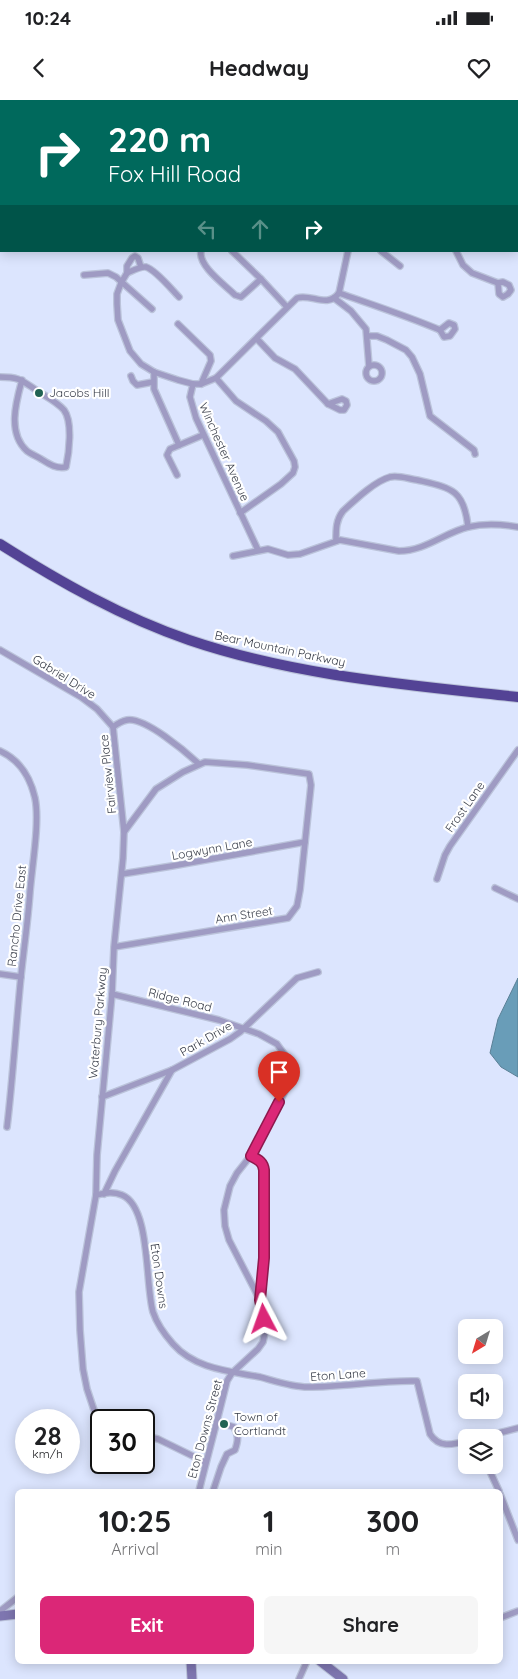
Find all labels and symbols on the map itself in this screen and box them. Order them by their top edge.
place label: Jacobs Hill [49,385,110,400]
marker: Jacobs Hill [33,387,45,399]
street label: Winchester Avenue [196,400,253,504]
street label: Bear Mountain Parkway [213,627,347,670]
street label: Gabriel Drive [30,651,99,702]
street label: Fairview Place [96,733,119,815]
street label: Frost Lane [442,778,488,835]
street label: Logwynn Lane [170,834,254,863]
street label: Rancho Drive East [4,865,29,967]
street label: Ann Street [214,903,274,926]
street label: Waterbury Parkway [85,967,110,1079]
street label: Ridge Road [147,984,213,1015]
street label: Park Drive [177,1018,235,1059]
pin [258,1051,300,1102]
street label: Eton Downs [147,1242,172,1310]
position arrow [237,1292,289,1344]
north arrow [458,1319,502,1364]
street label: Eton Lane [310,1365,366,1384]
street label: Eton Downs Street [184,1378,225,1480]
speed limit sign: 30 [90,1409,155,1474]
place label: Town of Cortlandt [234,1409,286,1438]
marker: Town of Cortlandt [218,1418,230,1430]

